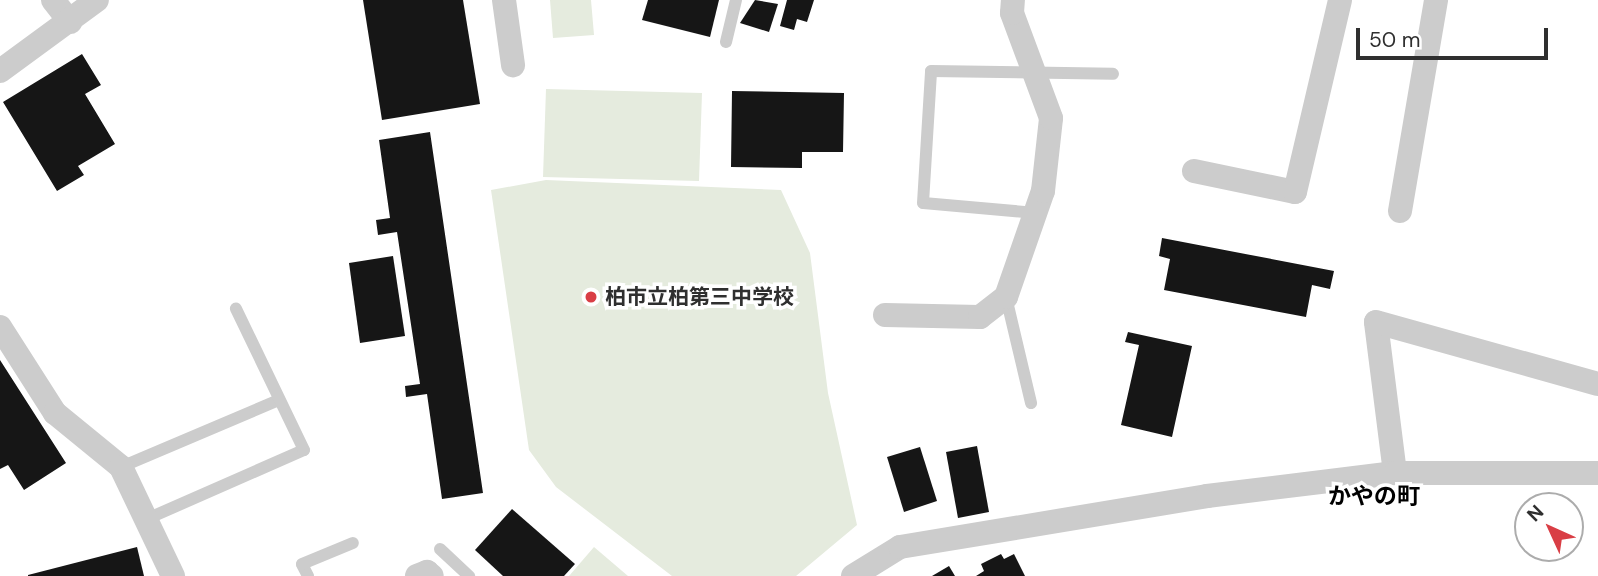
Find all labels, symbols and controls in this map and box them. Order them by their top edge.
scale bar [1360,14,1552,58]
text: 50 m [1369,26,1420,54]
place label: 柏市立柏第三中学校 [605,284,794,310]
marker: 柏市立柏第三中学校 [583,289,599,305]
district label: かやの町 [1328,482,1420,510]
north arrow [1514,492,1584,562]
text: N [1521,499,1549,527]

